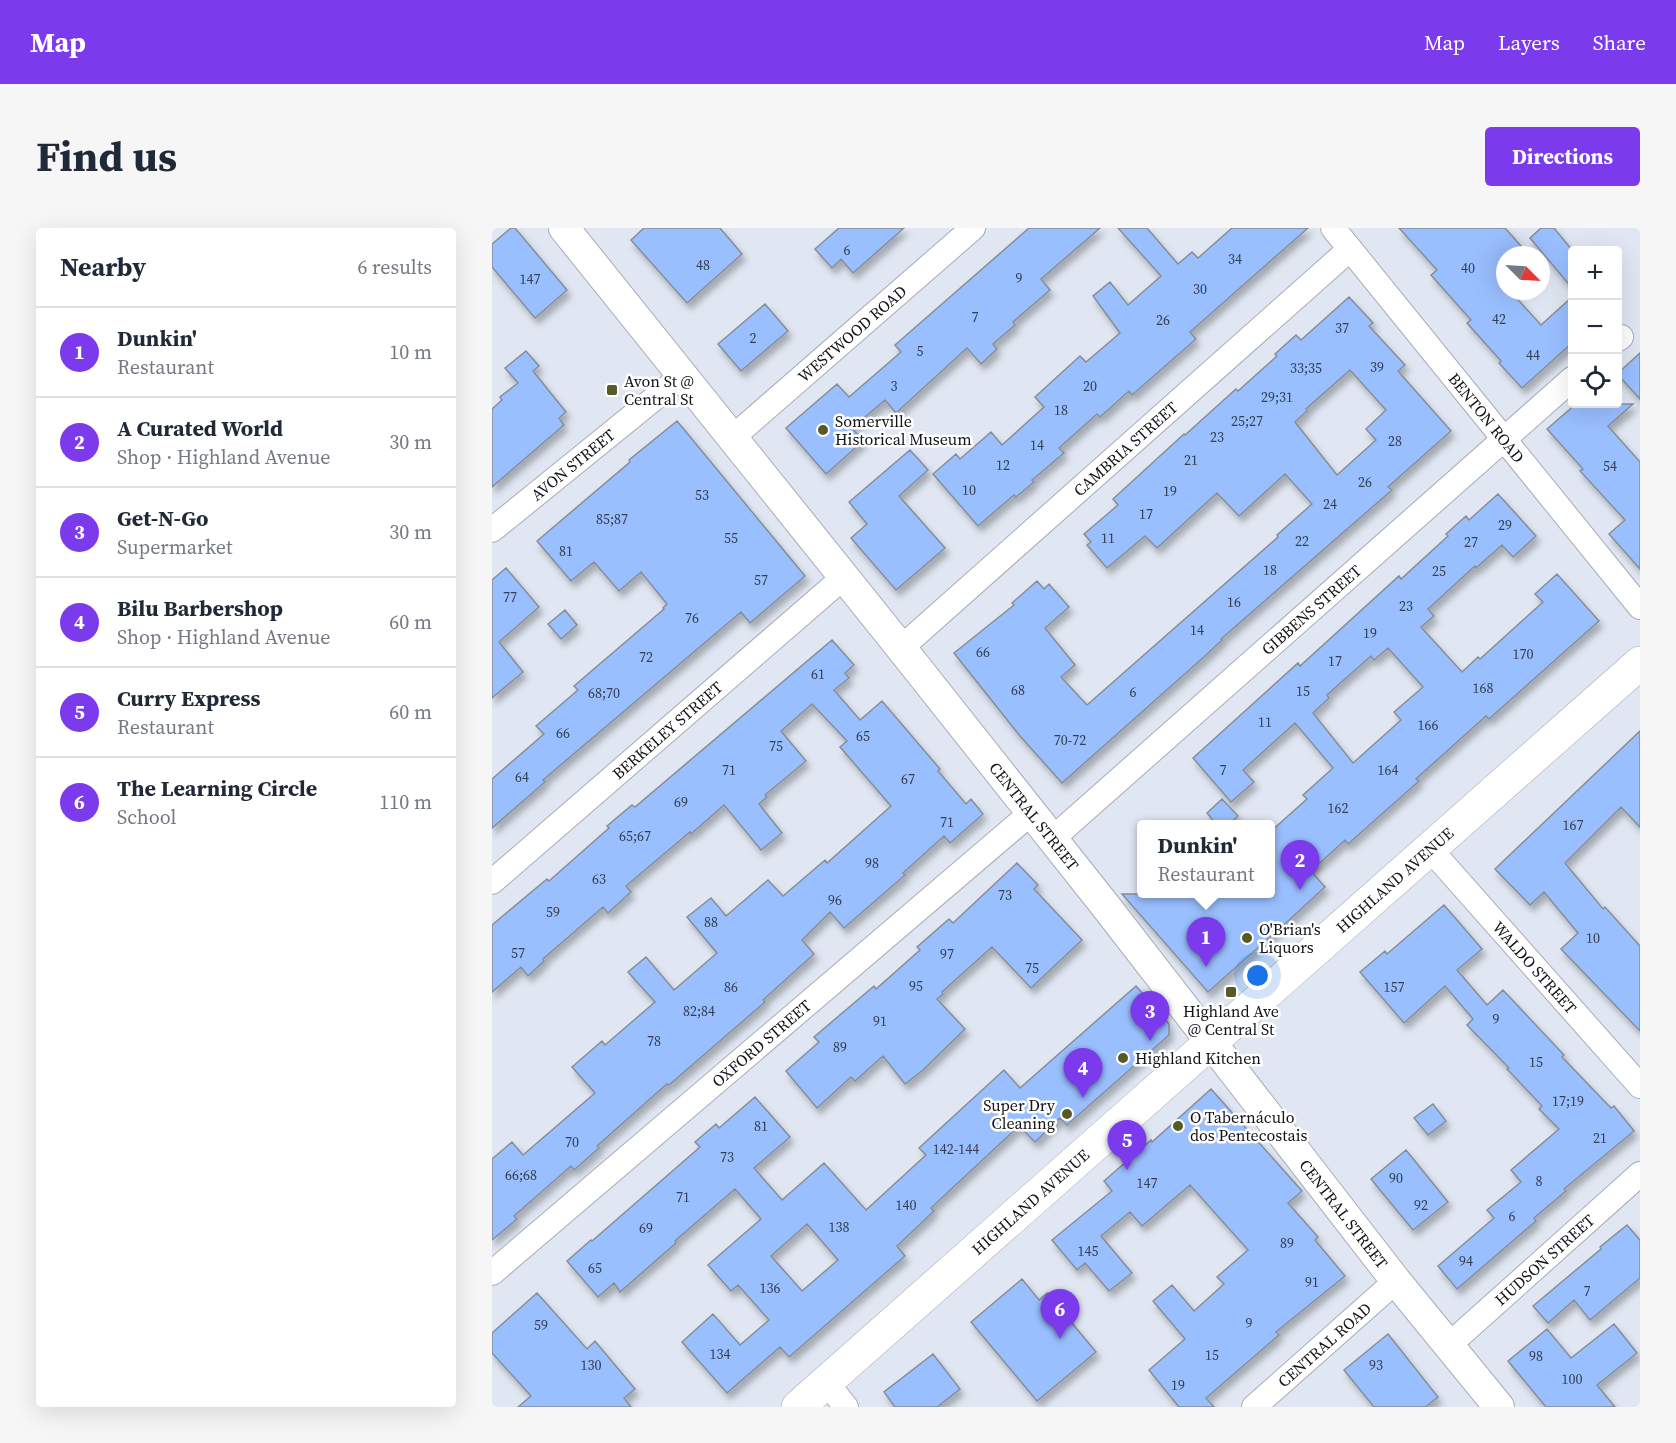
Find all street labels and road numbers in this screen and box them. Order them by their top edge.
street label: WESTWOOD ROAD [793,280,911,387]
street label: BENTON ROAD [1443,368,1530,467]
street label: CAMBRIA STREET [1068,396,1182,501]
street label: AVON STREET [526,424,620,505]
street label: GIBBENS STREET [1257,559,1366,660]
street label: BERKELEY STREET [607,676,727,784]
street label: CENTRAL STREET [984,757,1084,875]
street label: HIGHLAND AVENUE [1331,822,1458,938]
street label: WALDO STREET [1488,916,1582,1019]
street label: OXFORD STREET [707,994,816,1092]
street label: HIGHLAND AVENUE [967,1144,1094,1260]
street label: CENTRAL STREET [1295,1155,1393,1273]
street label: HUDSON STREET [1490,1209,1599,1310]
street label: CENTRAL ROAD [1273,1297,1376,1392]

